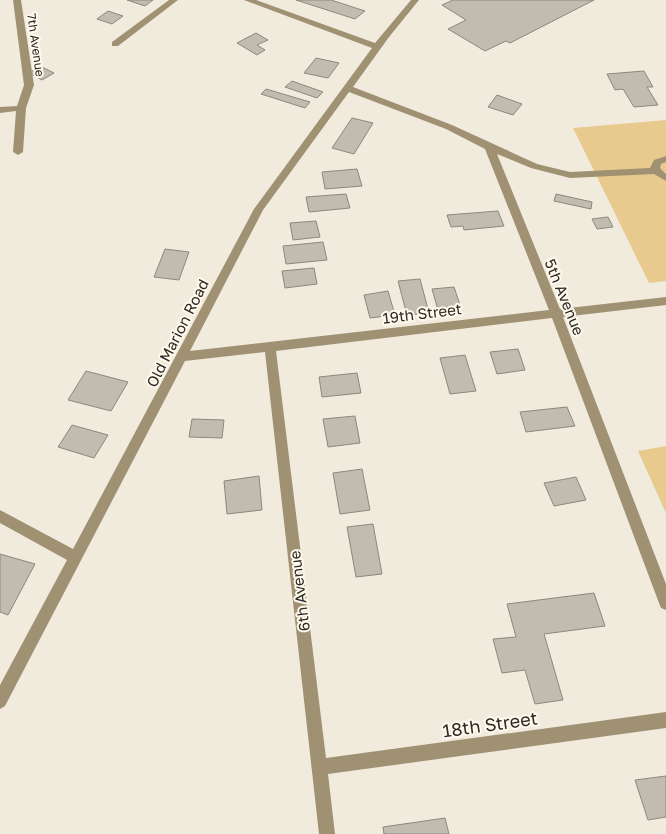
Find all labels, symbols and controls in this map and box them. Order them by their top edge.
street label: 7th Avenue [24,12,48,78]
street label: 5th Avenue [542,256,589,338]
street label: Old Marion Road [142,276,212,390]
street label: 19th Street [381,299,463,327]
street label: 6th Avenue [285,549,313,632]
street label: 18th Street [441,706,539,742]

